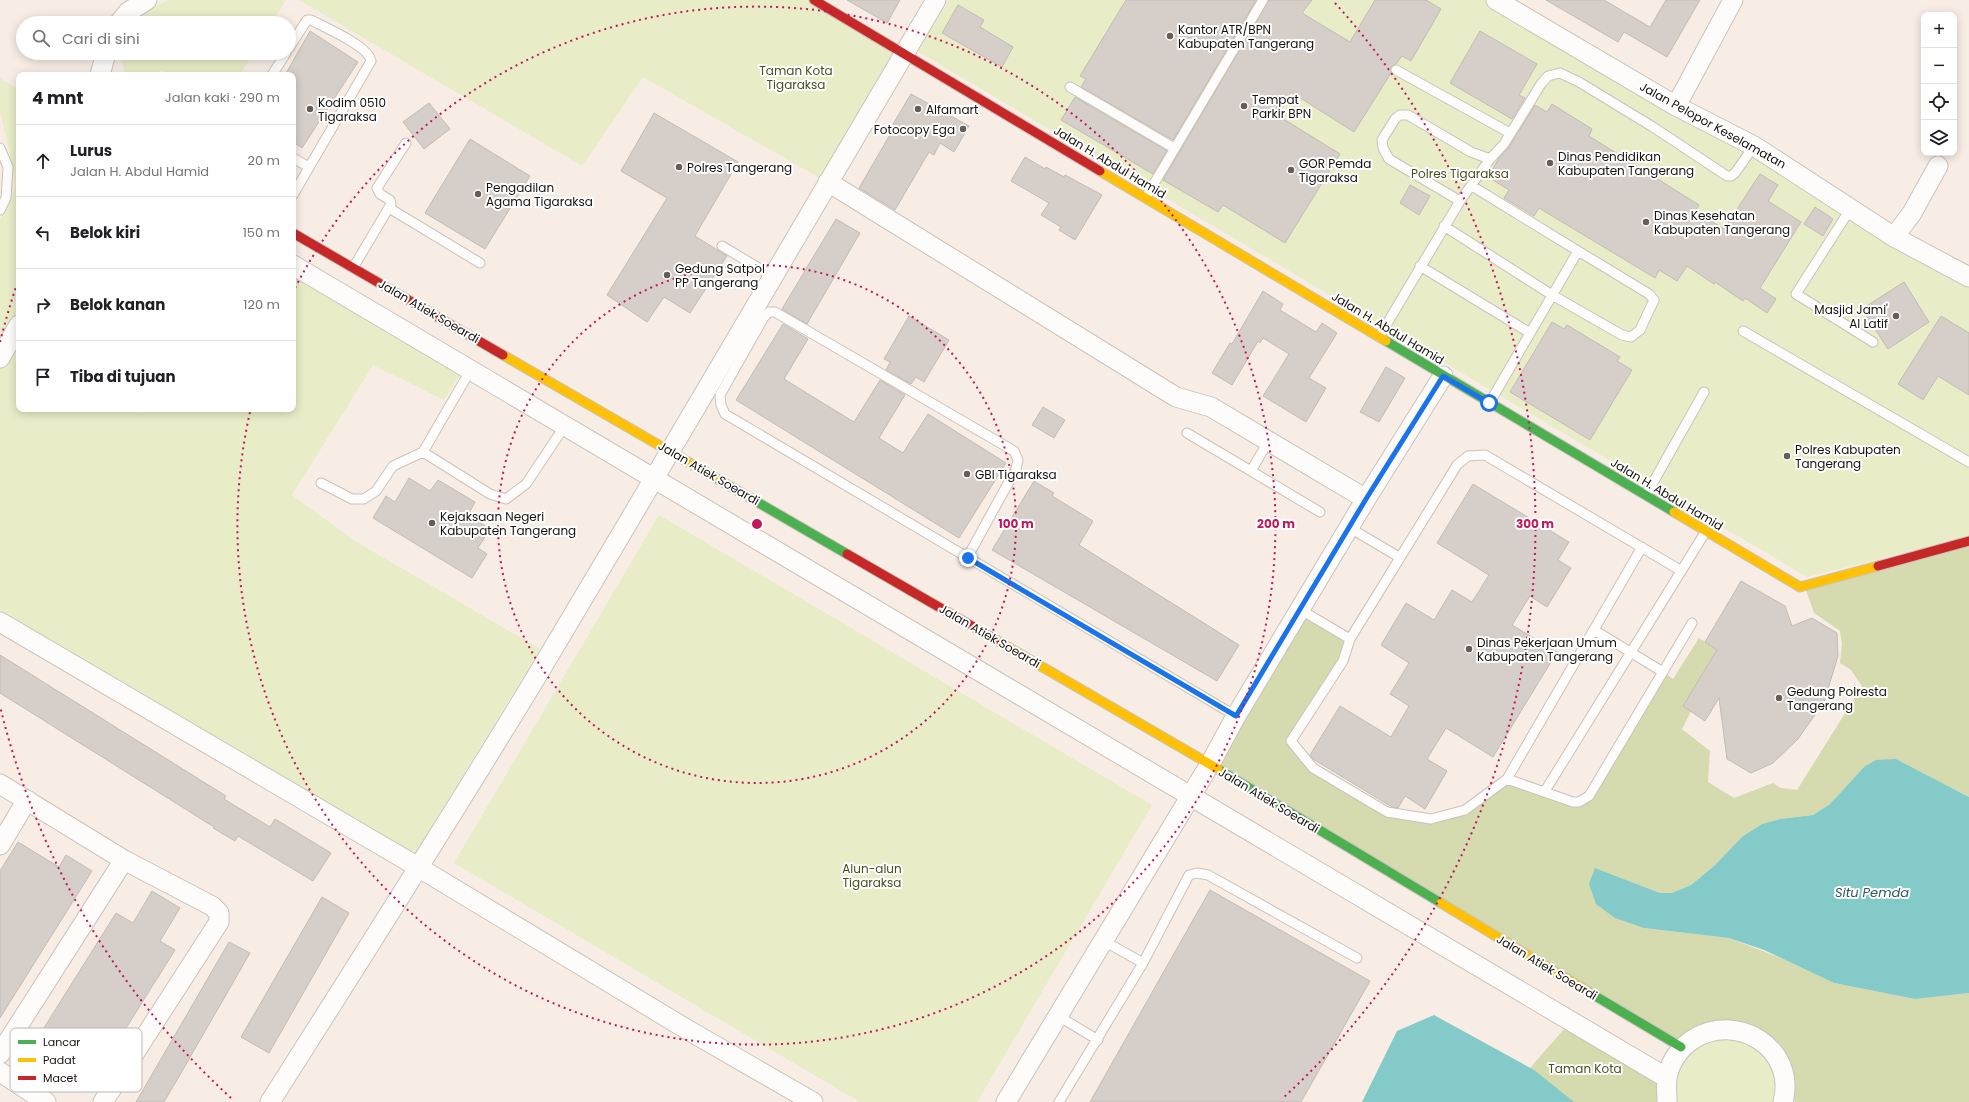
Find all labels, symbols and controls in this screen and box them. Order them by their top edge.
map controls [1921,12,1957,156]
button: + [1921,12,1957,48]
search box [16,16,296,60]
place label: Kantor ATR/BPN Kabupaten Tangerang [1178,21,1314,52]
icon: search [30,27,52,49]
text: Cari di sini [62,28,140,49]
marker: Kantor ATR/BPN Kabupaten Tangerang [1165,31,1175,41]
button: − [1921,48,1957,84]
park label: Taman Kota Tigaraksa [759,62,833,93]
street label: Jalan Pelopor Keselamatan [1637,78,1789,172]
button: locate [1921,84,1957,120]
text: 4 mnt [32,86,83,110]
text: Jalan kaki · 290 m [165,88,280,107]
place label: Tempat Parkir BPN [1252,91,1311,122]
place label: Kodim 0510 Tigaraksa [318,94,386,125]
place label: Alfamart [926,101,978,118]
marker: Tempat Parkir BPN [1239,101,1249,111]
marker: Kodim 0510 Tigaraksa [305,104,315,114]
marker: Alfamart [913,104,923,114]
button: layers [1921,120,1957,156]
place label: Fotocopy Ega [874,121,955,138]
street label: Jalan H. Abdul Hamid [1051,122,1169,202]
marker: Fotocopy Ega [958,124,968,134]
text: Lurus [70,140,112,161]
place label: Dinas Pendidikan Kabupaten Tangerang [1558,148,1694,179]
icon: ahead [32,150,54,172]
text: 20 m [247,151,280,170]
place label: GOR Pemda Tigaraksa [1299,155,1371,186]
marker: Dinas Pendidikan Kabupaten Tangerang [1545,158,1555,168]
place label: Polres Tangerang [687,159,792,176]
text: Jalan H. Abdul Hamid [70,162,209,181]
marker: Polres Tangerang [674,162,684,172]
marker: GOR Pemda Tigaraksa [1286,165,1296,175]
park label: Polres Tigaraksa [1411,165,1509,182]
place label: Pengadilan Agama Tigaraksa [486,179,593,210]
marker: Pengadilan Agama Tigaraksa [473,189,483,199]
place label: Dinas Kesehatan Kabupaten Tangerang [1654,207,1790,238]
marker: Dinas Kesehatan Kabupaten Tangerang [1641,217,1651,227]
icon: left [32,222,54,244]
text: Belok kiri [70,222,140,243]
text: 150 m [243,223,280,242]
place label: Gedung Satpol PP Tangerang [675,260,765,291]
marker: Gedung Satpol PP Tangerang [662,270,672,280]
street label: Jalan Atiek Soeardi [375,275,483,347]
street label: Jalan H. Abdul Hamid [1329,288,1447,368]
icon: right [32,294,54,316]
text: Belok kanan [70,294,165,315]
text: 120 m [243,295,280,314]
place label: Masjid Jami' Al Latif [1814,301,1888,332]
marker: Masjid Jami' Al Latif [1891,311,1901,321]
icon: arrive [32,366,54,388]
text: Tiba di tujuan [70,366,176,387]
route start [1480,394,1498,412]
street label: Jalan Atiek Soeardi [655,437,763,509]
place label: Polres Kabupaten Tangerang [1795,441,1901,472]
marker: Polres Kabupaten Tangerang [1782,451,1792,461]
street label: Jalan H. Abdul Hamid [1608,454,1726,534]
place label: GBI Tigaraksa [975,466,1057,483]
marker: GBI Tigaraksa [962,469,972,479]
place label: Kejaksaan Negeri Kabupaten Tangerang [440,508,576,539]
text: 100 m [998,515,1034,532]
text: 200 m [1257,515,1295,532]
text: 300 m [1516,515,1554,532]
centre of rings [750,517,764,531]
marker: Kejaksaan Negeri Kabupaten Tangerang [427,518,437,528]
route end [959,549,977,567]
street label: Jalan Atiek Soeardi [936,600,1044,672]
place label: Dinas Pekerjaan Umum Kabupaten Tangerang [1477,634,1617,665]
marker: Dinas Pekerjaan Umum Kabupaten Tangerang [1464,644,1474,654]
place label: Gedung Polresta Tangerang [1787,683,1887,714]
marker: Gedung Polresta Tangerang [1774,693,1784,703]
street label: Jalan Atiek Soeardi [1216,763,1322,837]
park label: Alun-alun Tigaraksa [842,860,902,891]
water label: Situ Pemda [1835,883,1909,902]
street label: Jalan Atiek Soeardi [1494,930,1600,1004]
legend [10,1028,142,1092]
text: Lancar [43,1034,80,1050]
text: Padat [43,1052,76,1068]
park label: Taman Kota [1548,1060,1622,1077]
text: Macet [43,1070,77,1086]

